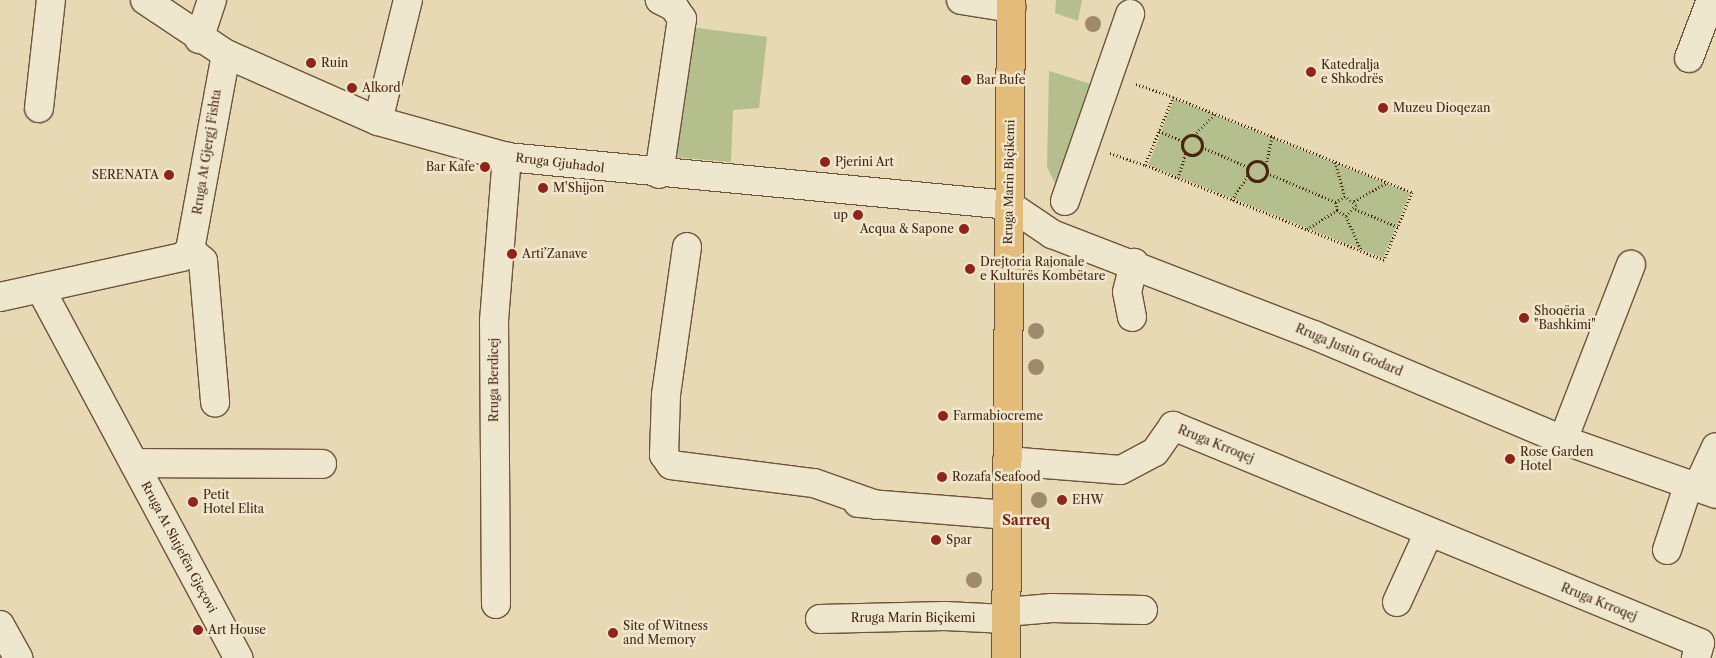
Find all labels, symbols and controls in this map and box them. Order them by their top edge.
place label: Ruin [321,56,348,70]
marker: Ruin [305,57,317,69]
place label: Katedralja e Shkodrës [1321,58,1384,86]
marker: Katedralja e Shkodrës [1305,66,1317,78]
place label: Bar Bufe [976,73,1026,87]
marker: Bar Bufe [960,74,972,86]
place label: Alkord [362,81,400,95]
marker: Alkord [346,82,358,94]
street label: Rruga At Gjergj Fishta [190,88,224,216]
place label: Muzeu Dioqezan [1393,101,1491,115]
marker: Muzeu Dioqezan [1377,102,1389,114]
street label: Rruga Marin Biçikemi [1001,119,1017,245]
street label: Rruga Gjuhadol [515,150,605,176]
place label: Pjerini Art [835,155,894,169]
marker: Pjerini Art [819,156,831,168]
place label: Bar Kafe [426,160,475,174]
marker: Bar Kafe [479,161,491,173]
place label: SERENATA [92,168,159,182]
marker: SERENATA [163,169,175,181]
place label: M'Shijon [553,181,604,195]
marker: M'Shijon [537,182,549,194]
place label: up [833,208,848,222]
marker: up [852,209,864,221]
place label: Acqua & Sapone [860,222,954,236]
marker: Acqua & Sapone [958,223,970,235]
place label: Arti’Zanave [522,247,588,261]
marker: Arti’Zanave [506,248,518,260]
place label: Drejtoria Rajonale e Kulturës Kombëtare [980,255,1105,283]
marker: Drejtoria Rajonale e Kulturës Kombëtare [964,263,976,275]
place label: Shoqëria "Bashkimi" [1534,304,1596,332]
marker: Shoqëria "Bashkimi" [1518,312,1530,324]
street label: Rruga Justin Godard [1293,321,1405,379]
street label: Rruga Berdicej [487,338,501,422]
place label: Farmabiocreme [953,409,1043,423]
marker: Farmabiocreme [937,410,949,422]
street label: Rruga Krroqej [1176,422,1256,466]
place label: Rose Garden Hotel [1520,445,1594,473]
marker: Rose Garden Hotel [1504,453,1516,465]
place label: Rozafa Seafood [952,470,1041,484]
marker: Rozafa Seafood [936,471,948,483]
street label: Rruga At Shtjefën Gjeçovi [138,479,220,615]
place label: Petit Hotel Elita [203,488,264,516]
place label: EHW [1072,493,1104,507]
marker: EHW [1056,494,1068,506]
marker: Petit Hotel Elita [187,496,199,508]
district label: Sarreq [1002,512,1050,528]
place label: Spar [946,533,972,547]
marker: Spar [930,534,942,546]
street label: Rruga Krroqej [1559,580,1639,624]
street label: Rruga Marin Biçikemi [851,611,975,625]
place label: Site of Witness and Memory [623,619,709,647]
place label: Art House [208,623,266,637]
marker: Art House [192,624,204,636]
marker: Site of Witness and Memory [607,627,619,639]

